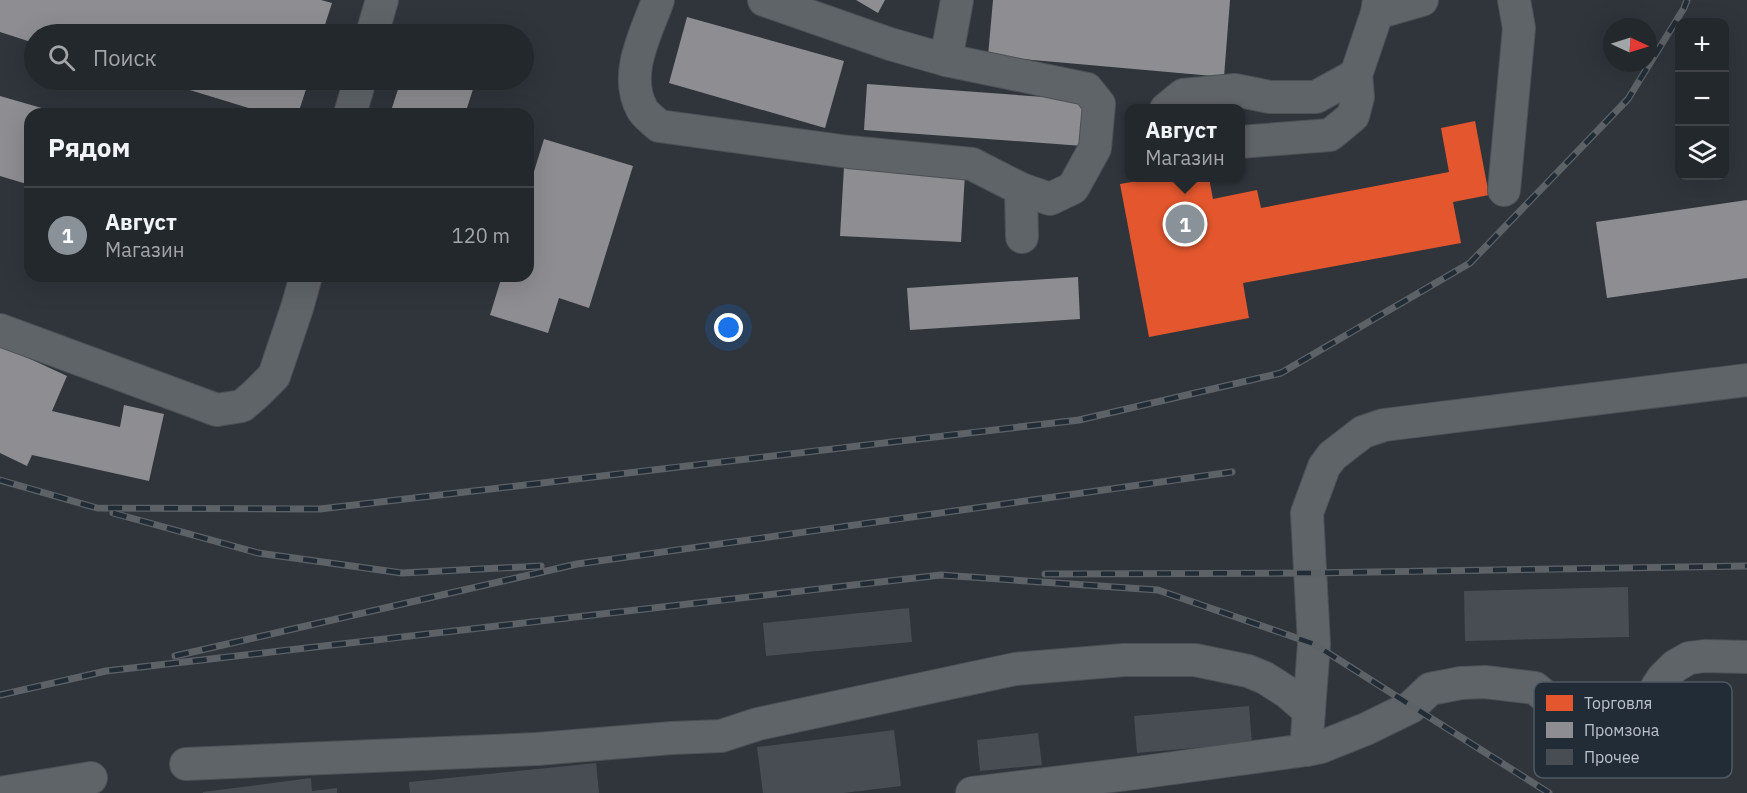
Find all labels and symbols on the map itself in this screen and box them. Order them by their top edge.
north arrow [1603,18,1657,72]
pin: 1 [1166,202,1204,246]
your location [714,313,743,342]
legend [1534,682,1732,778]
text: Торговля [1584,693,1652,713]
text: Промзона [1584,720,1660,740]
text: Прочее [1584,747,1640,767]

